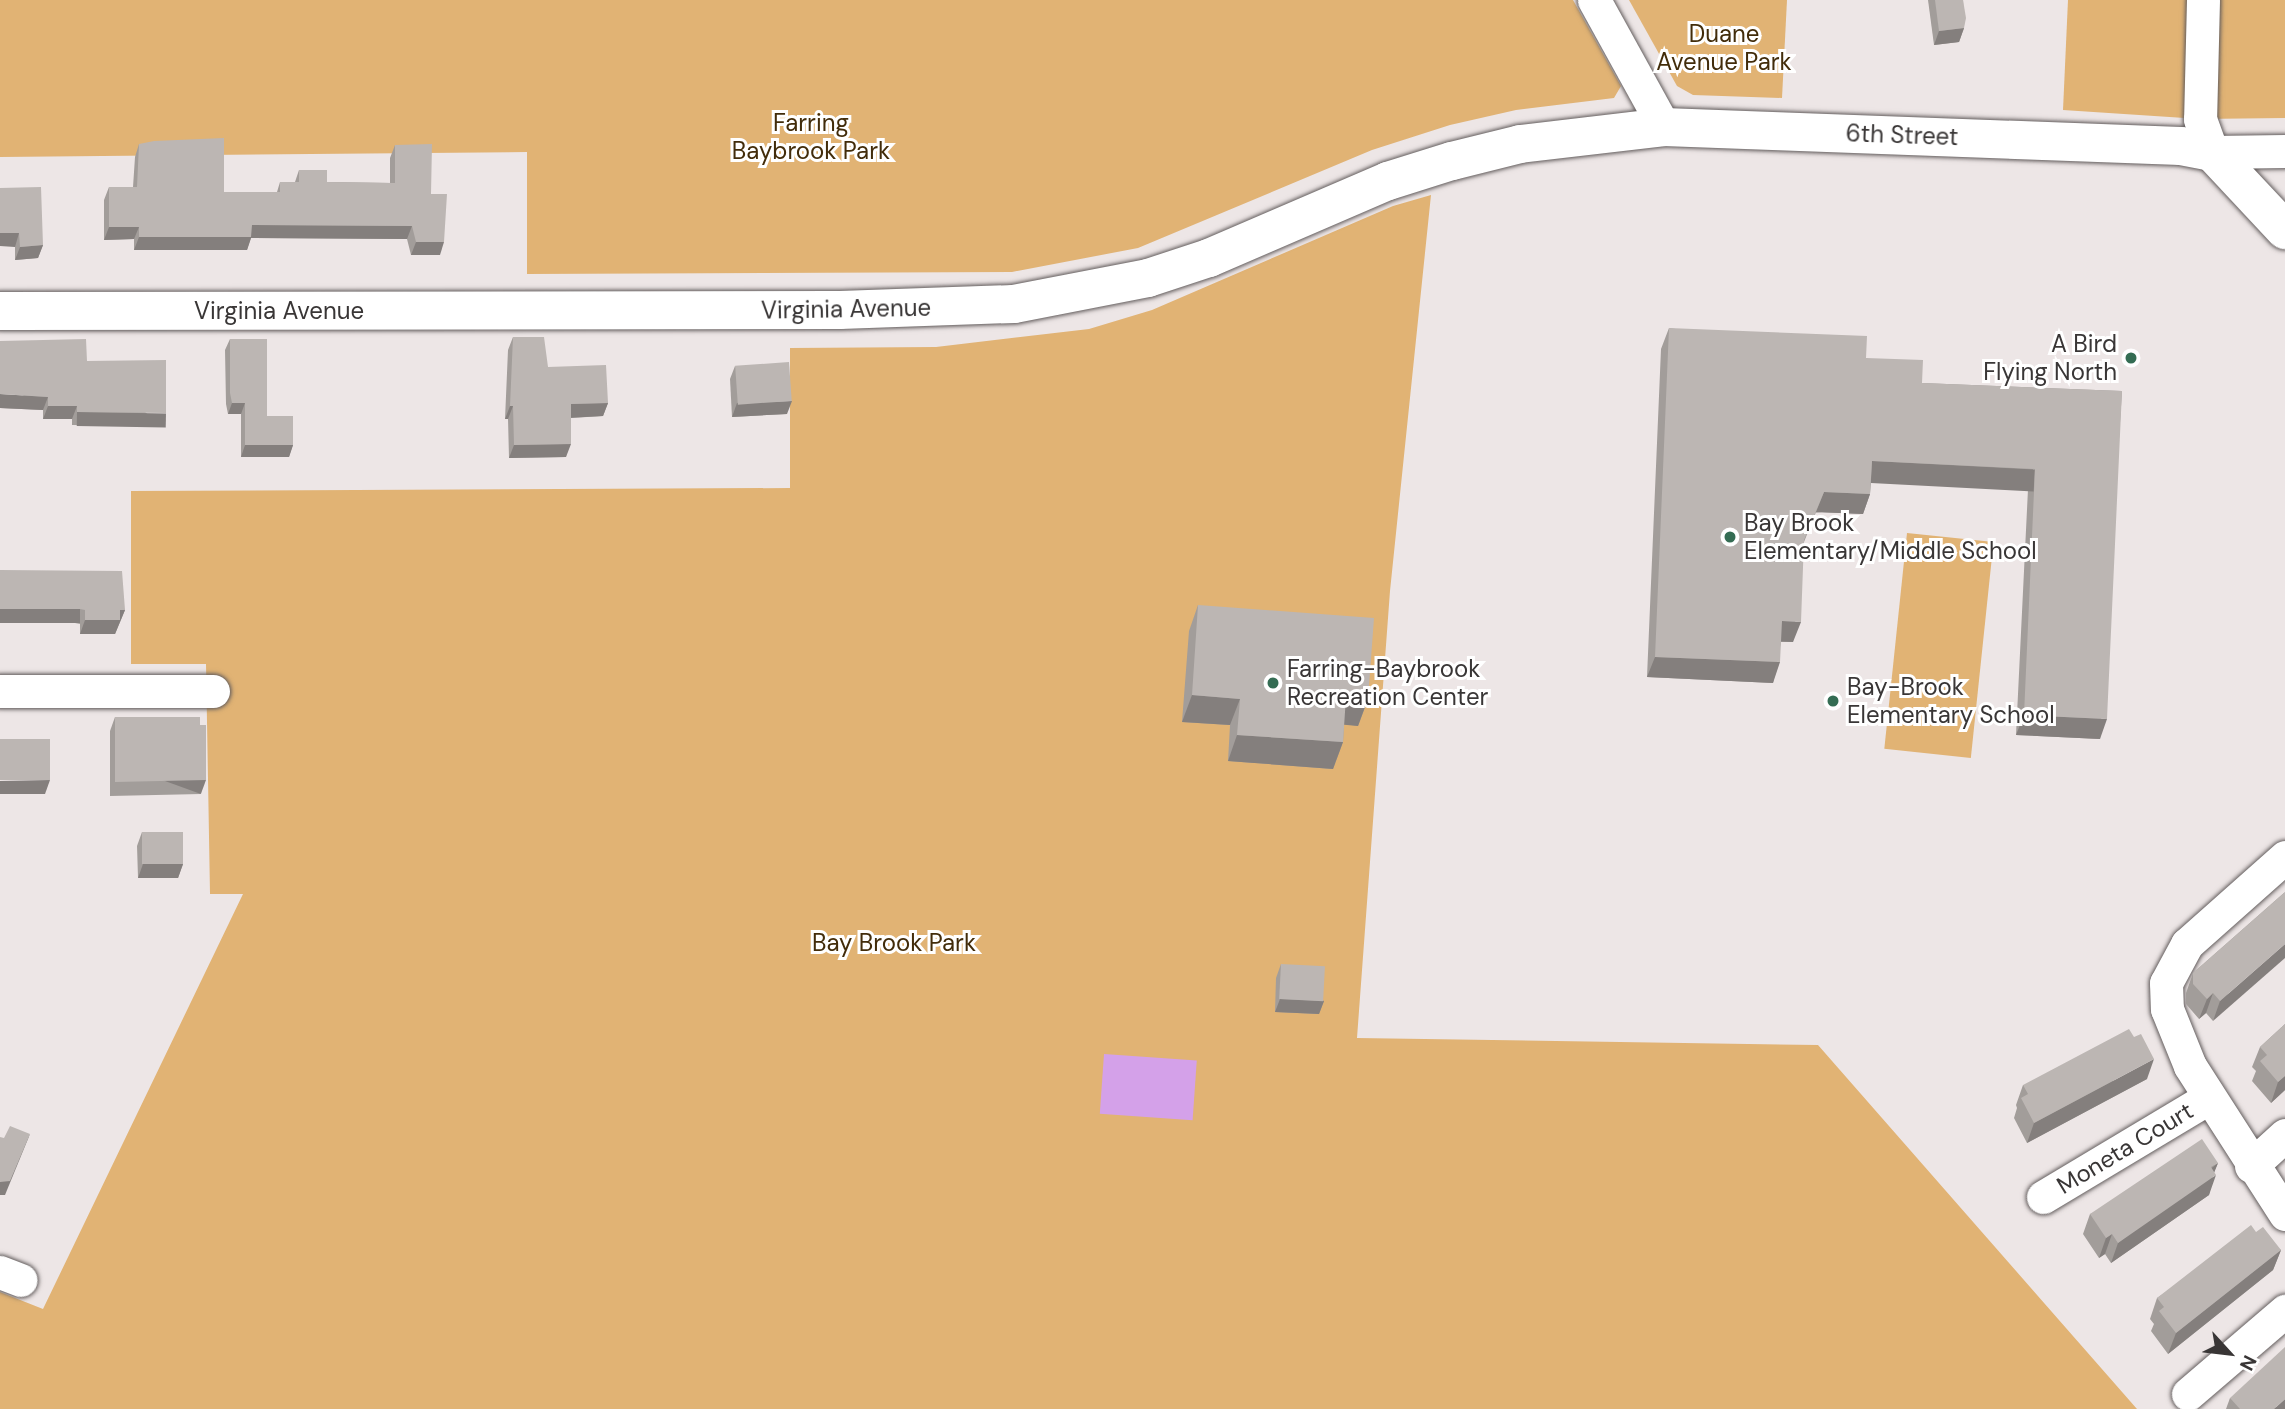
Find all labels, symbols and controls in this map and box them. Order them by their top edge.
park label: Duane Avenue Park [1656,20,1792,76]
park label: Farring Baybrook Park [732,109,890,165]
street label: 6th Street [1845,119,1959,151]
street label: Virginia Avenue [761,293,931,325]
street label: Virginia Avenue [194,297,364,325]
place label: A Bird Flying North [1983,330,2117,386]
marker: A Bird Flying North [2123,350,2139,366]
place label: Bay Brook Elementary/Middle School [1744,509,2037,565]
marker: Bay Brook Elementary/Middle School [1722,529,1738,545]
place label: Farring-Baybrook Recreation Center [1287,655,1488,711]
place label: Bay-Brook Elementary School [1847,673,2055,729]
marker: Farring-Baybrook Recreation Center [1265,675,1281,691]
marker: Bay-Brook Elementary School [1825,693,1841,709]
park label: Bay Brook Park [812,929,976,957]
street label: Moneta Court [2052,1096,2198,1200]
north arrow [2194,1318,2264,1388]
text: N [2234,1351,2262,1375]

